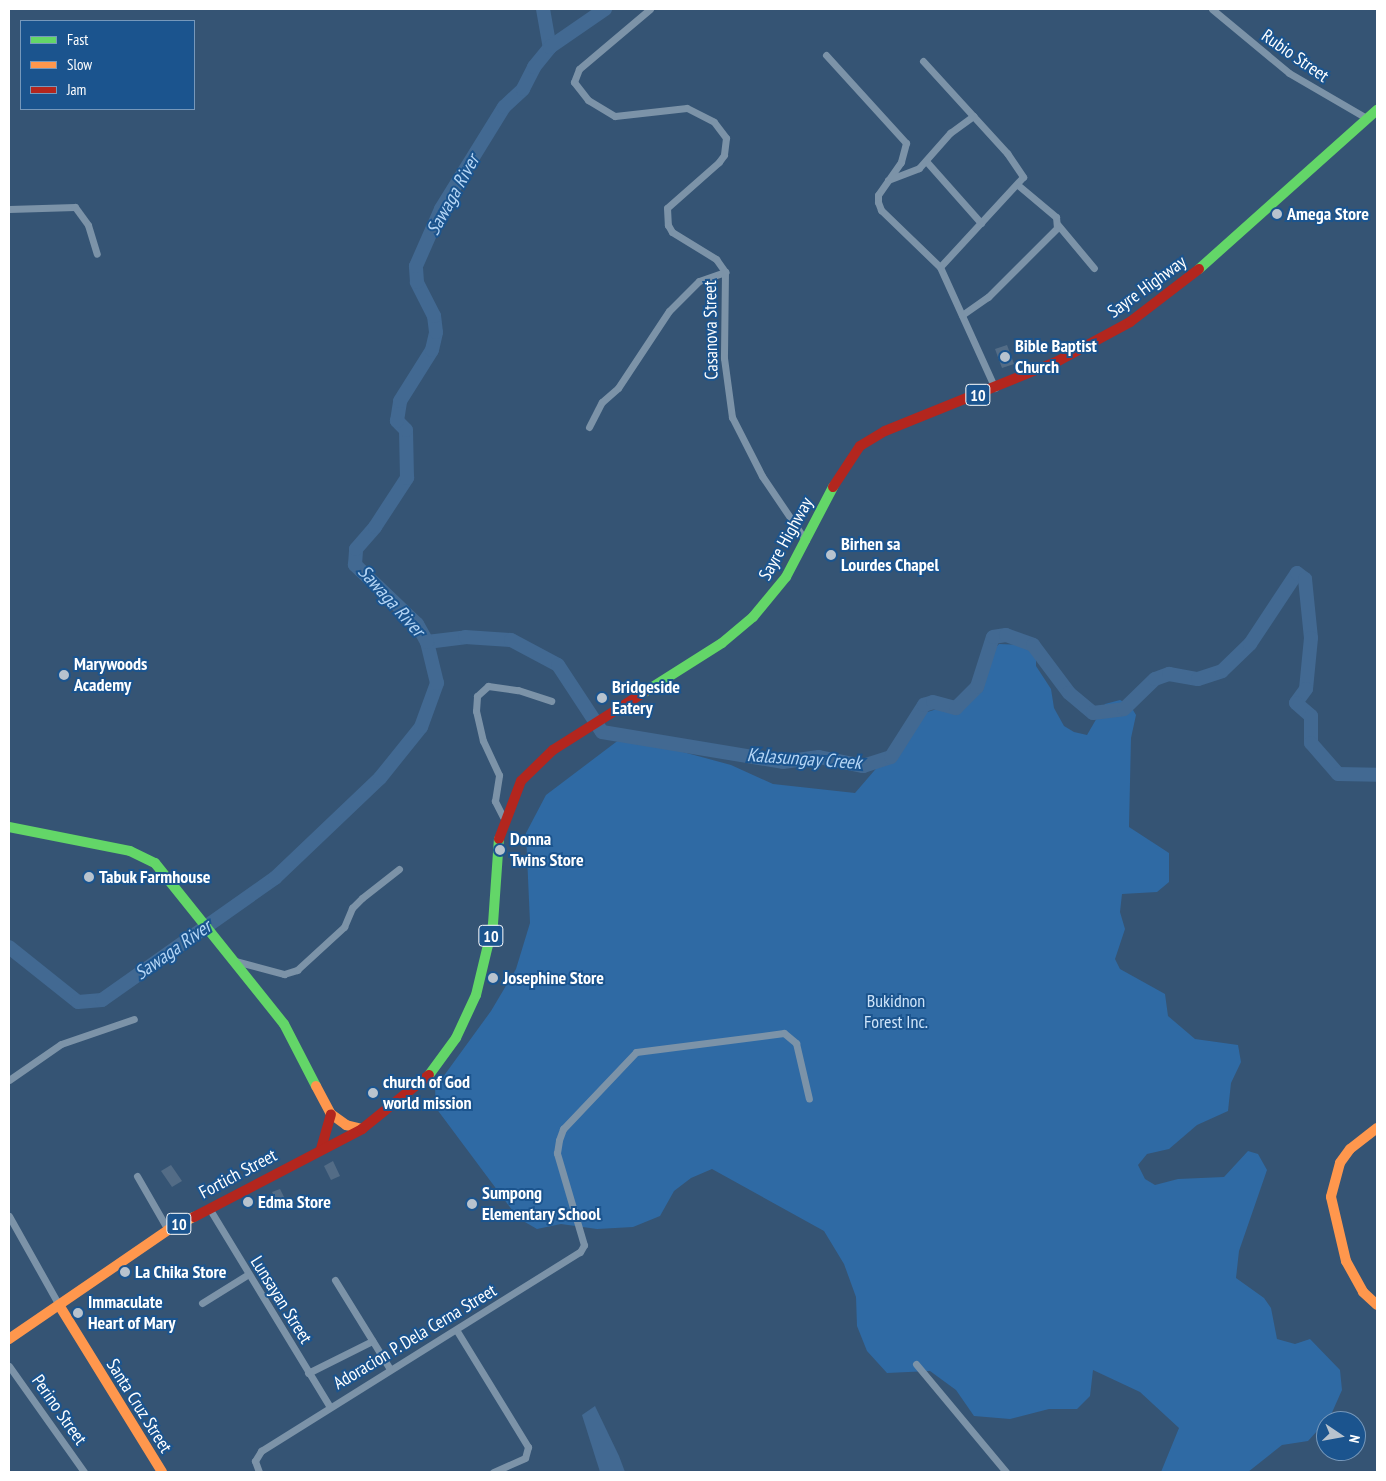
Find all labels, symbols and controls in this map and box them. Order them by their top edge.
legend [20,20,195,110]
street label: Rubio Street [1257,25,1333,87]
text: Fast [67,30,88,49]
text: Slow [67,55,92,74]
text: Jam [67,80,86,99]
water label: Sawaga River [422,151,484,239]
place label: Amega Store [1287,203,1369,225]
marker: Amega Store [1271,208,1283,220]
street label: Sayre Highway [1104,251,1190,323]
street label: Casanova Street [699,280,723,380]
place label: Bible Baptist Church [1015,336,1097,378]
marker: Bible Baptist Church [999,351,1011,363]
road number: 10 [964,382,992,408]
street label: Sayre Highway [754,494,818,584]
place label: Birhen sa Lourdes Chapel [841,534,939,576]
marker: Birhen sa Lourdes Chapel [825,549,837,561]
water label: Sawaga River [353,561,429,641]
place label: Marywoods Academy [74,654,147,696]
marker: Marywoods Academy [58,669,70,681]
place label: Bridgeside Eatery [612,677,680,720]
marker: Bridgeside Eatery [596,692,608,704]
water label: Kalasungay Creek [746,744,862,774]
place label: Donna Twins Store [510,829,584,872]
marker: Donna Twins Store [494,844,506,856]
place label: Tabuk Farmhouse [99,866,211,888]
marker: Tabuk Farmhouse [83,871,95,883]
water label: Sawaga River [130,915,216,985]
road number: 10 [477,922,505,949]
place label: Josephine Store [503,967,604,989]
marker: Josephine Store [487,972,499,984]
park label: Bukidnon Forest Inc. [864,991,928,1034]
place label: church of God world mission [383,1072,472,1114]
marker: church of God world mission [367,1087,379,1099]
street label: Fortich Street [195,1145,281,1203]
place label: Sumpong Elementary School [482,1183,601,1226]
place label: Edma Store [258,1191,331,1213]
marker: Edma Store [242,1196,254,1208]
marker: Sumpong Elementary School [466,1198,478,1210]
road number: 10 [165,1210,193,1238]
street label: Lunsayan Street [246,1252,316,1348]
place label: La Chika Store [135,1261,227,1283]
marker: La Chika Store [119,1266,131,1278]
street label: Adoracion P. Dela Cerna Street [329,1279,501,1395]
place label: Immaculate Heart of Mary [88,1292,176,1335]
marker: Immaculate Heart of Mary [72,1307,84,1319]
street label: Santa Cruz Street [101,1355,177,1457]
street label: Perino Street [27,1371,91,1449]
north arrow [1316,1411,1366,1461]
text: N [1345,1433,1364,1444]

